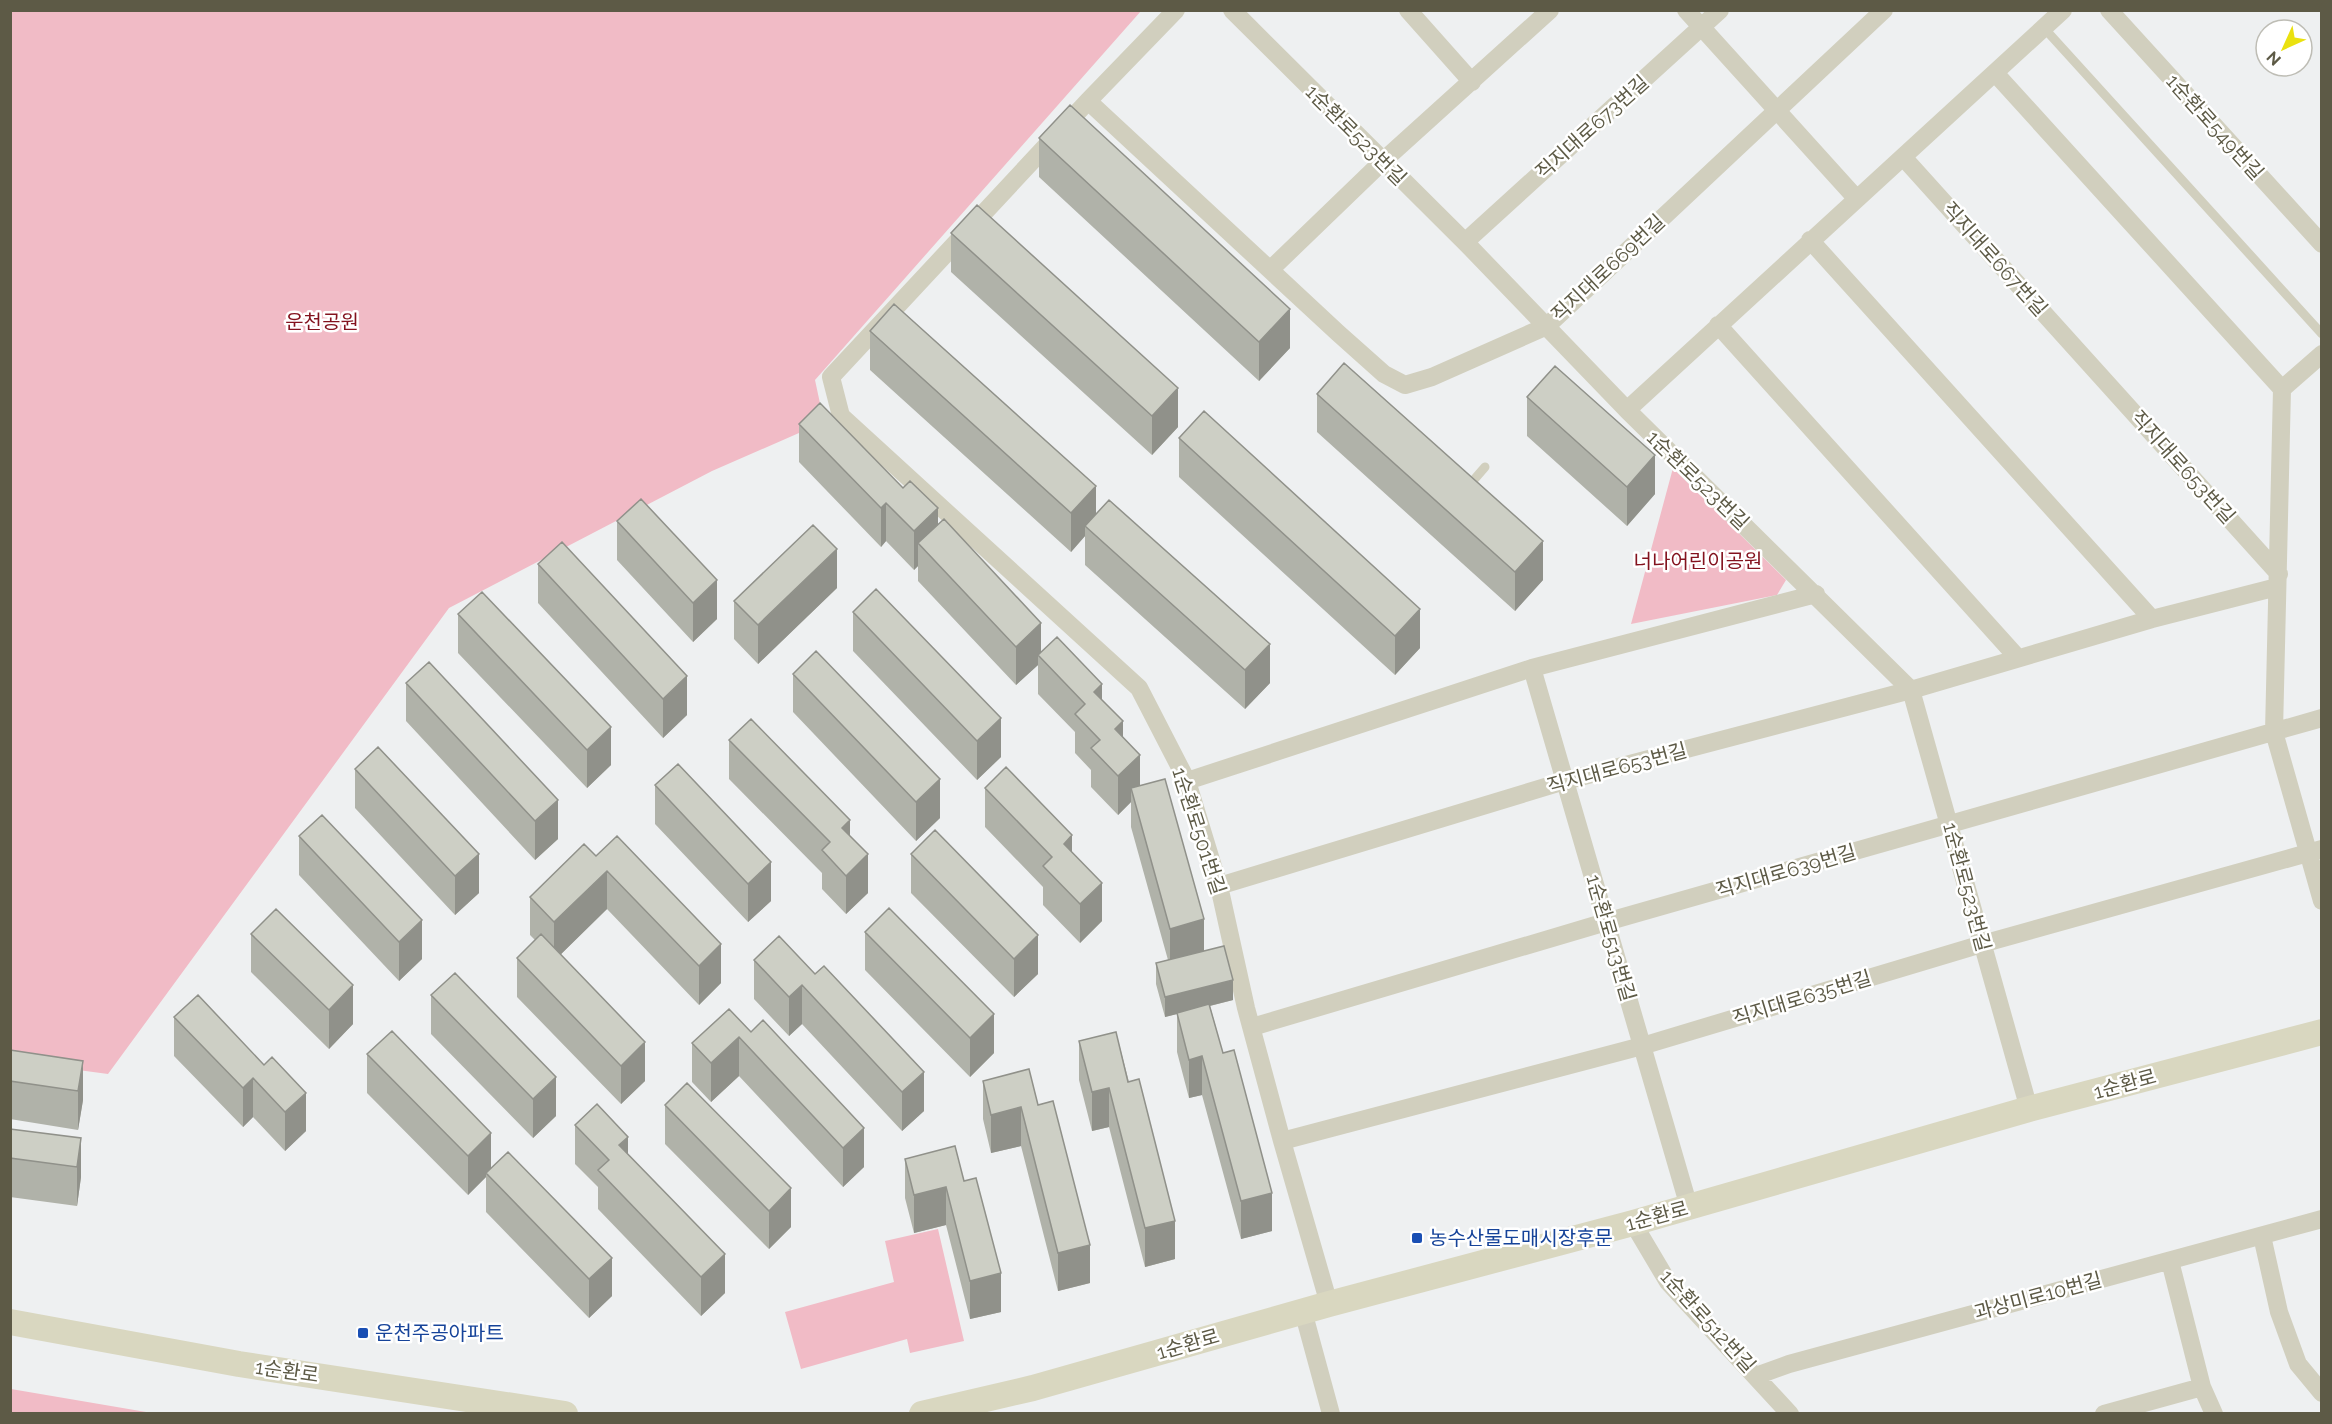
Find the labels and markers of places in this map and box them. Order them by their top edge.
place label: 농수산물도매시장후문 [1429,1226,1613,1250]
marker: 농수산물도매시장후문 [1410,1231,1424,1245]
place label: 운천주공아파트 [375,1321,504,1345]
marker: 운천주공아파트 [356,1326,370,1340]

